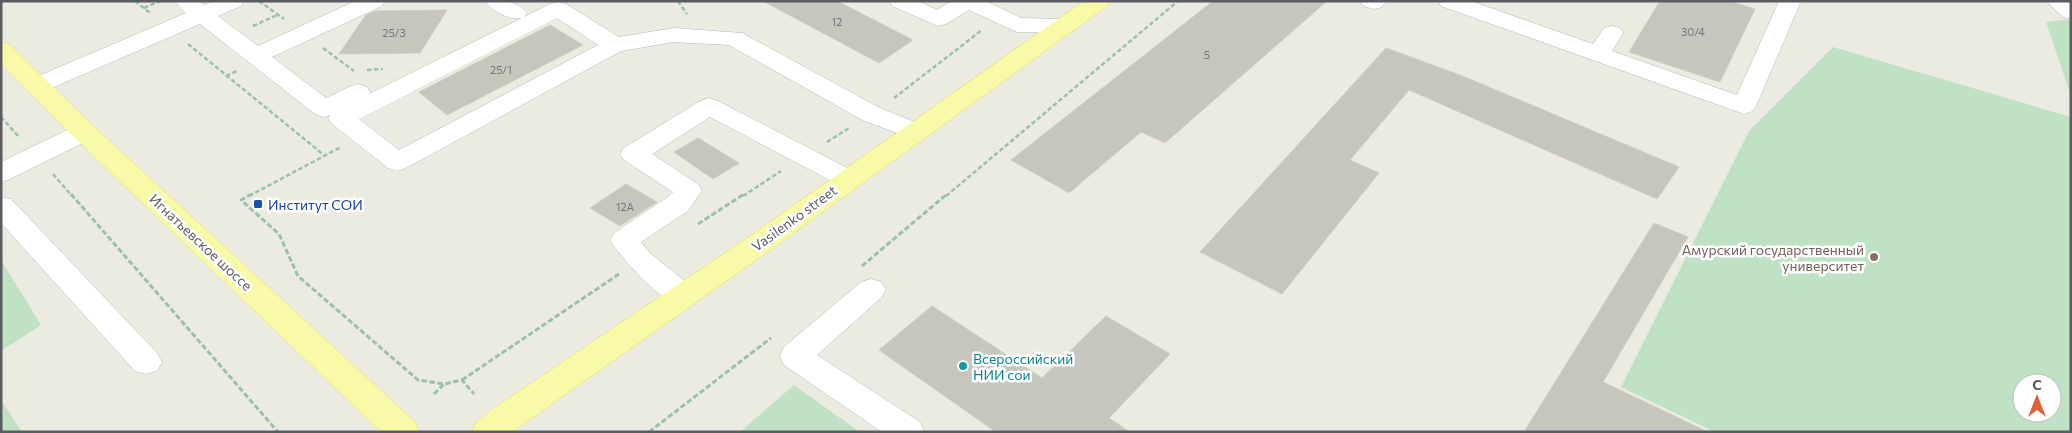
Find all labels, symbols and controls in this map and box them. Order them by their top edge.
house number: 12 [832,15,842,28]
house number: 30/4 [1681,25,1705,38]
house number: 25/3 [382,26,406,39]
house number: 5 [1204,48,1210,61]
house number: 25/1 [490,63,512,76]
street label: Vasilenko street [748,181,840,255]
street label: Игнатьевское шоссе [146,190,256,294]
place label: Институт СОИ [268,196,363,213]
marker: Институт СОИ [252,198,264,210]
house number: 12А [616,200,635,213]
place label: Амурский государственный университет [1682,241,1864,274]
marker: Амурский государственный университет [1868,251,1880,263]
place label: Всероссийский НИИ сои [973,350,1073,383]
marker: Всероссийский НИИ сои [957,360,969,372]
north arrow [2012,373,2062,423]
text: С [2032,376,2042,393]

